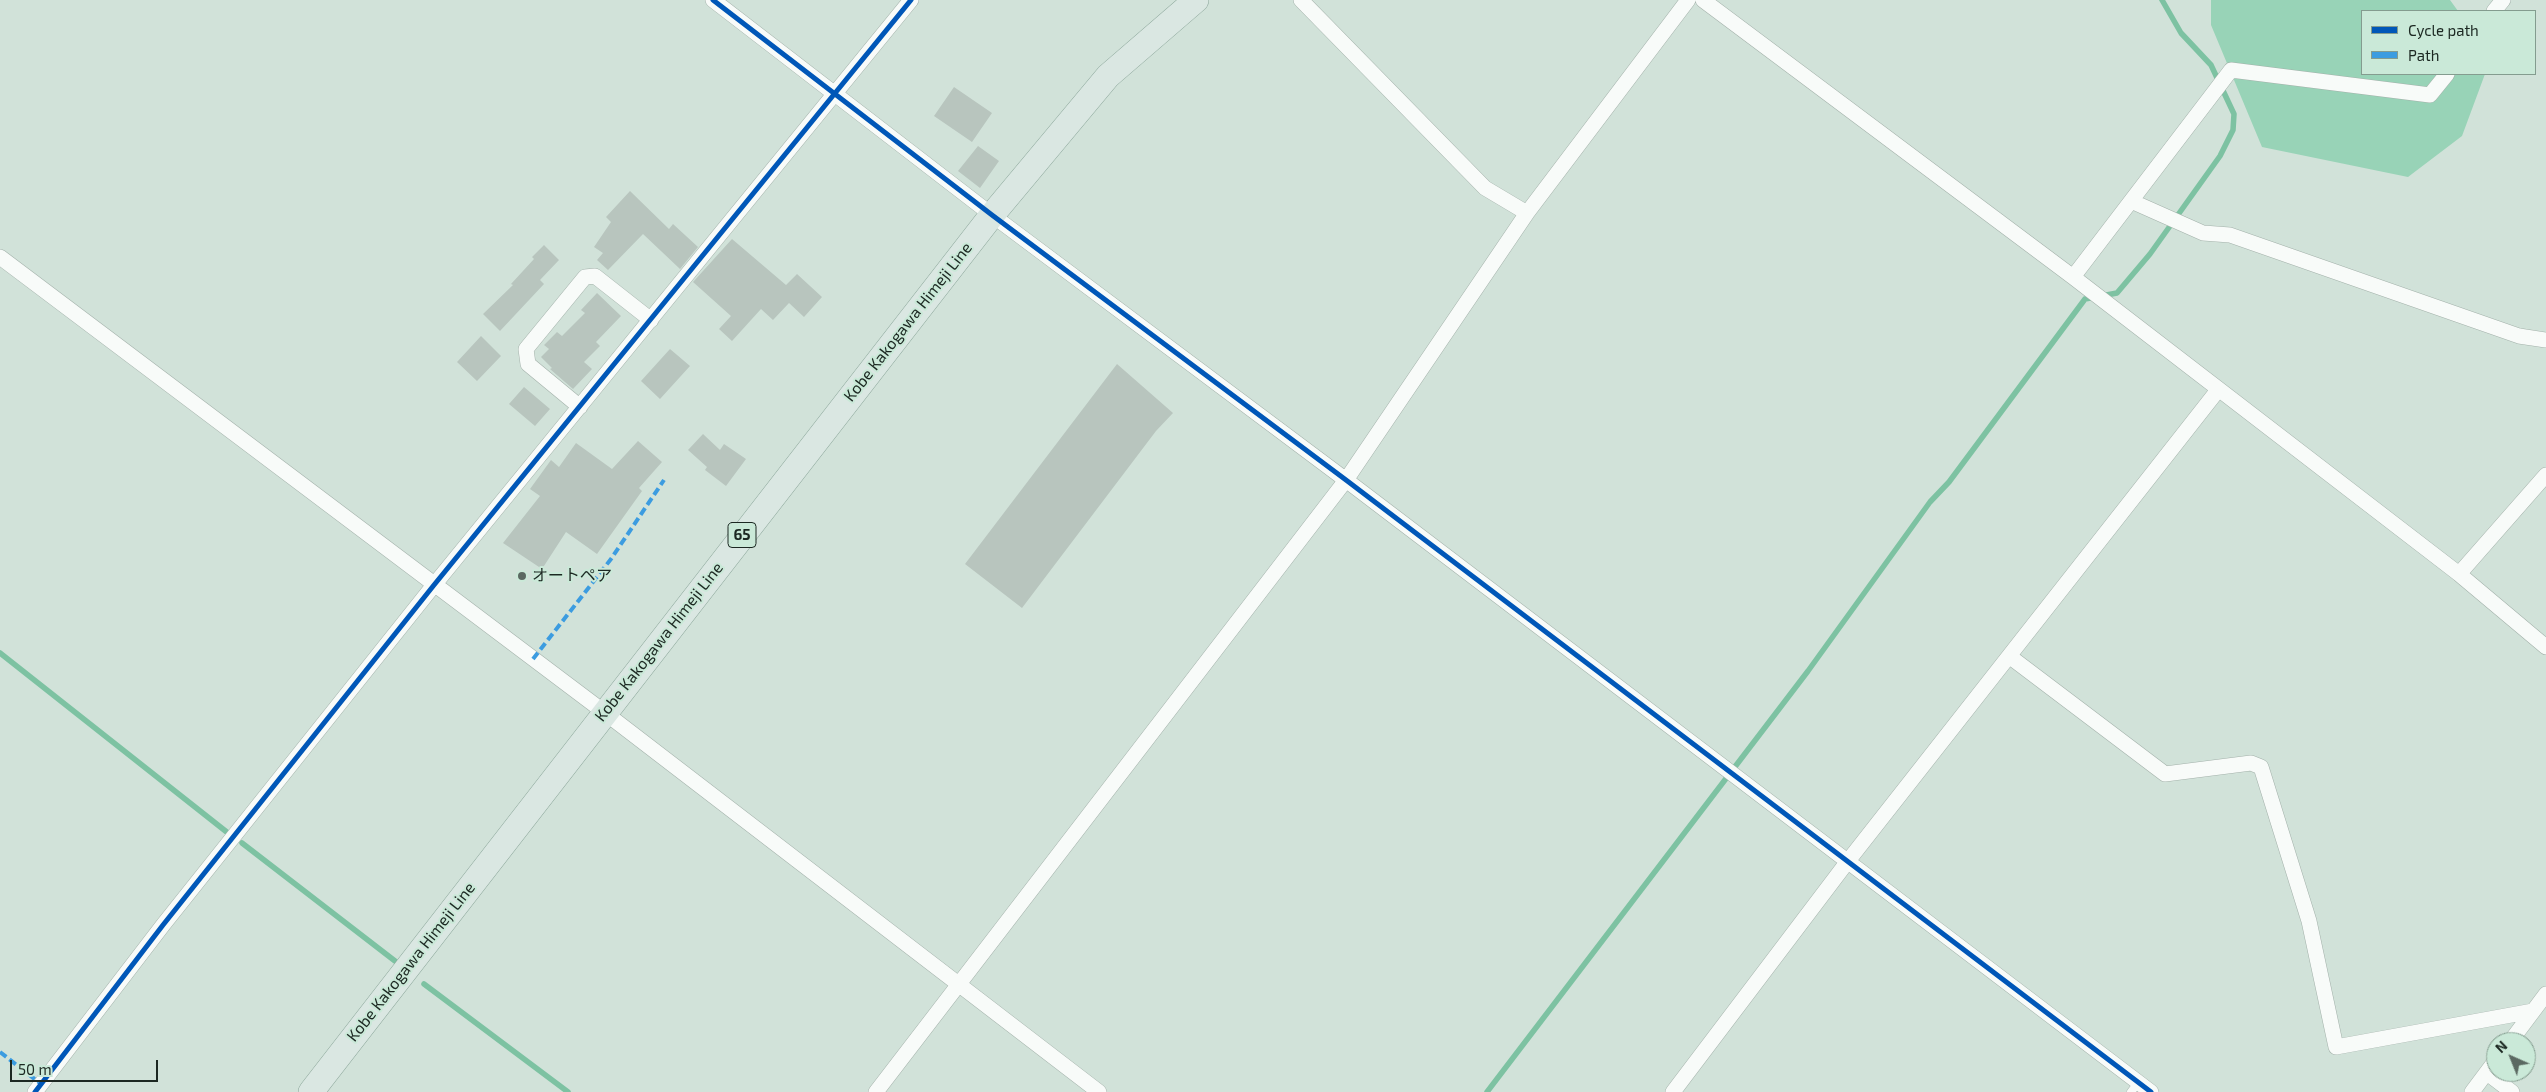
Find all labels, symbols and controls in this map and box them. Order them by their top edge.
legend [2361,10,2536,75]
text: Cycle path [2408,21,2479,39]
text: Path [2408,46,2439,64]
street label: Kobe Kakogawa Himeji Line [840,239,976,405]
road number: 65 [728,522,756,548]
street label: Kobe Kakogawa Himeji Line [591,559,727,725]
place label: オートペア [532,566,612,586]
marker: オートペア [516,570,528,582]
street label: Kobe Kakogawa Himeji Line [343,879,479,1045]
north arrow [2486,1032,2536,1082]
text: N [2491,1037,2510,1056]
scale bar [12,1050,160,1082]
text: 50 m [18,1060,52,1078]

